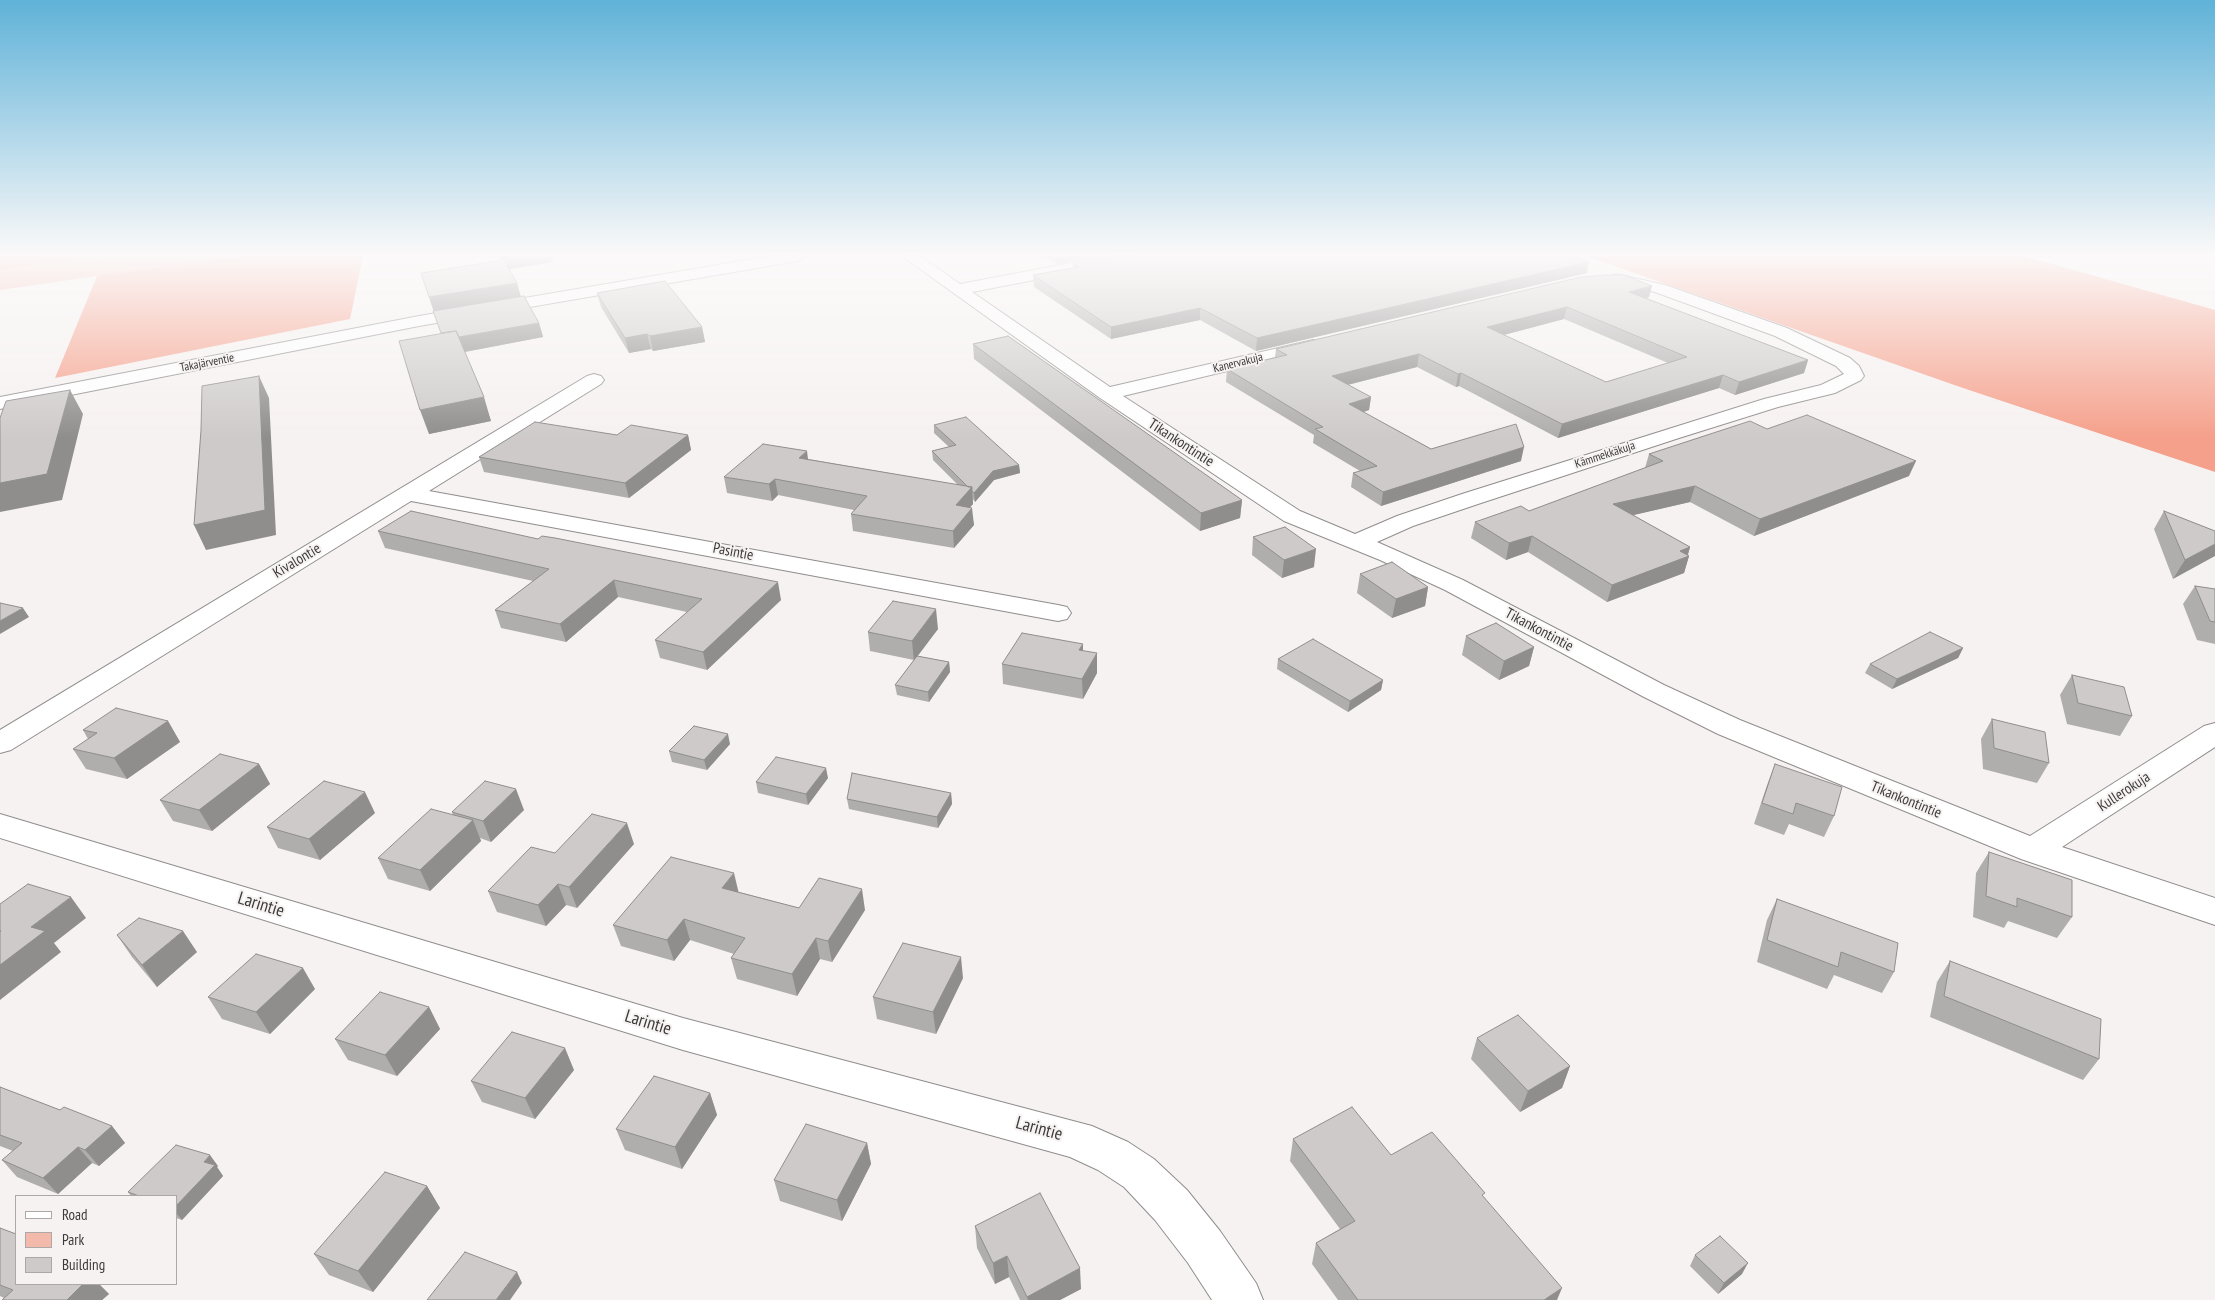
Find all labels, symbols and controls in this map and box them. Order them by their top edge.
street label: Kanervakuja [1212,350,1264,376]
street label: Takajärventie [179,351,235,375]
street label: Tikankontintie [1145,415,1217,471]
street label: Kämmekkäkuja [1573,438,1637,472]
street label: Pasintie [711,539,755,565]
street label: Kivalontie [270,540,324,582]
street label: Tikankontintie [1502,605,1576,655]
street label: Kullerokuja [2094,768,2154,816]
street label: Tikankontintie [1868,778,1944,822]
street label: Larintie [235,888,287,922]
street label: Larintie [622,1006,674,1040]
street label: Larintie [1013,1112,1065,1146]
legend [15,1195,178,1285]
text: Road [62,1205,88,1224]
text: Park [62,1230,84,1249]
text: Building [62,1255,105,1274]

